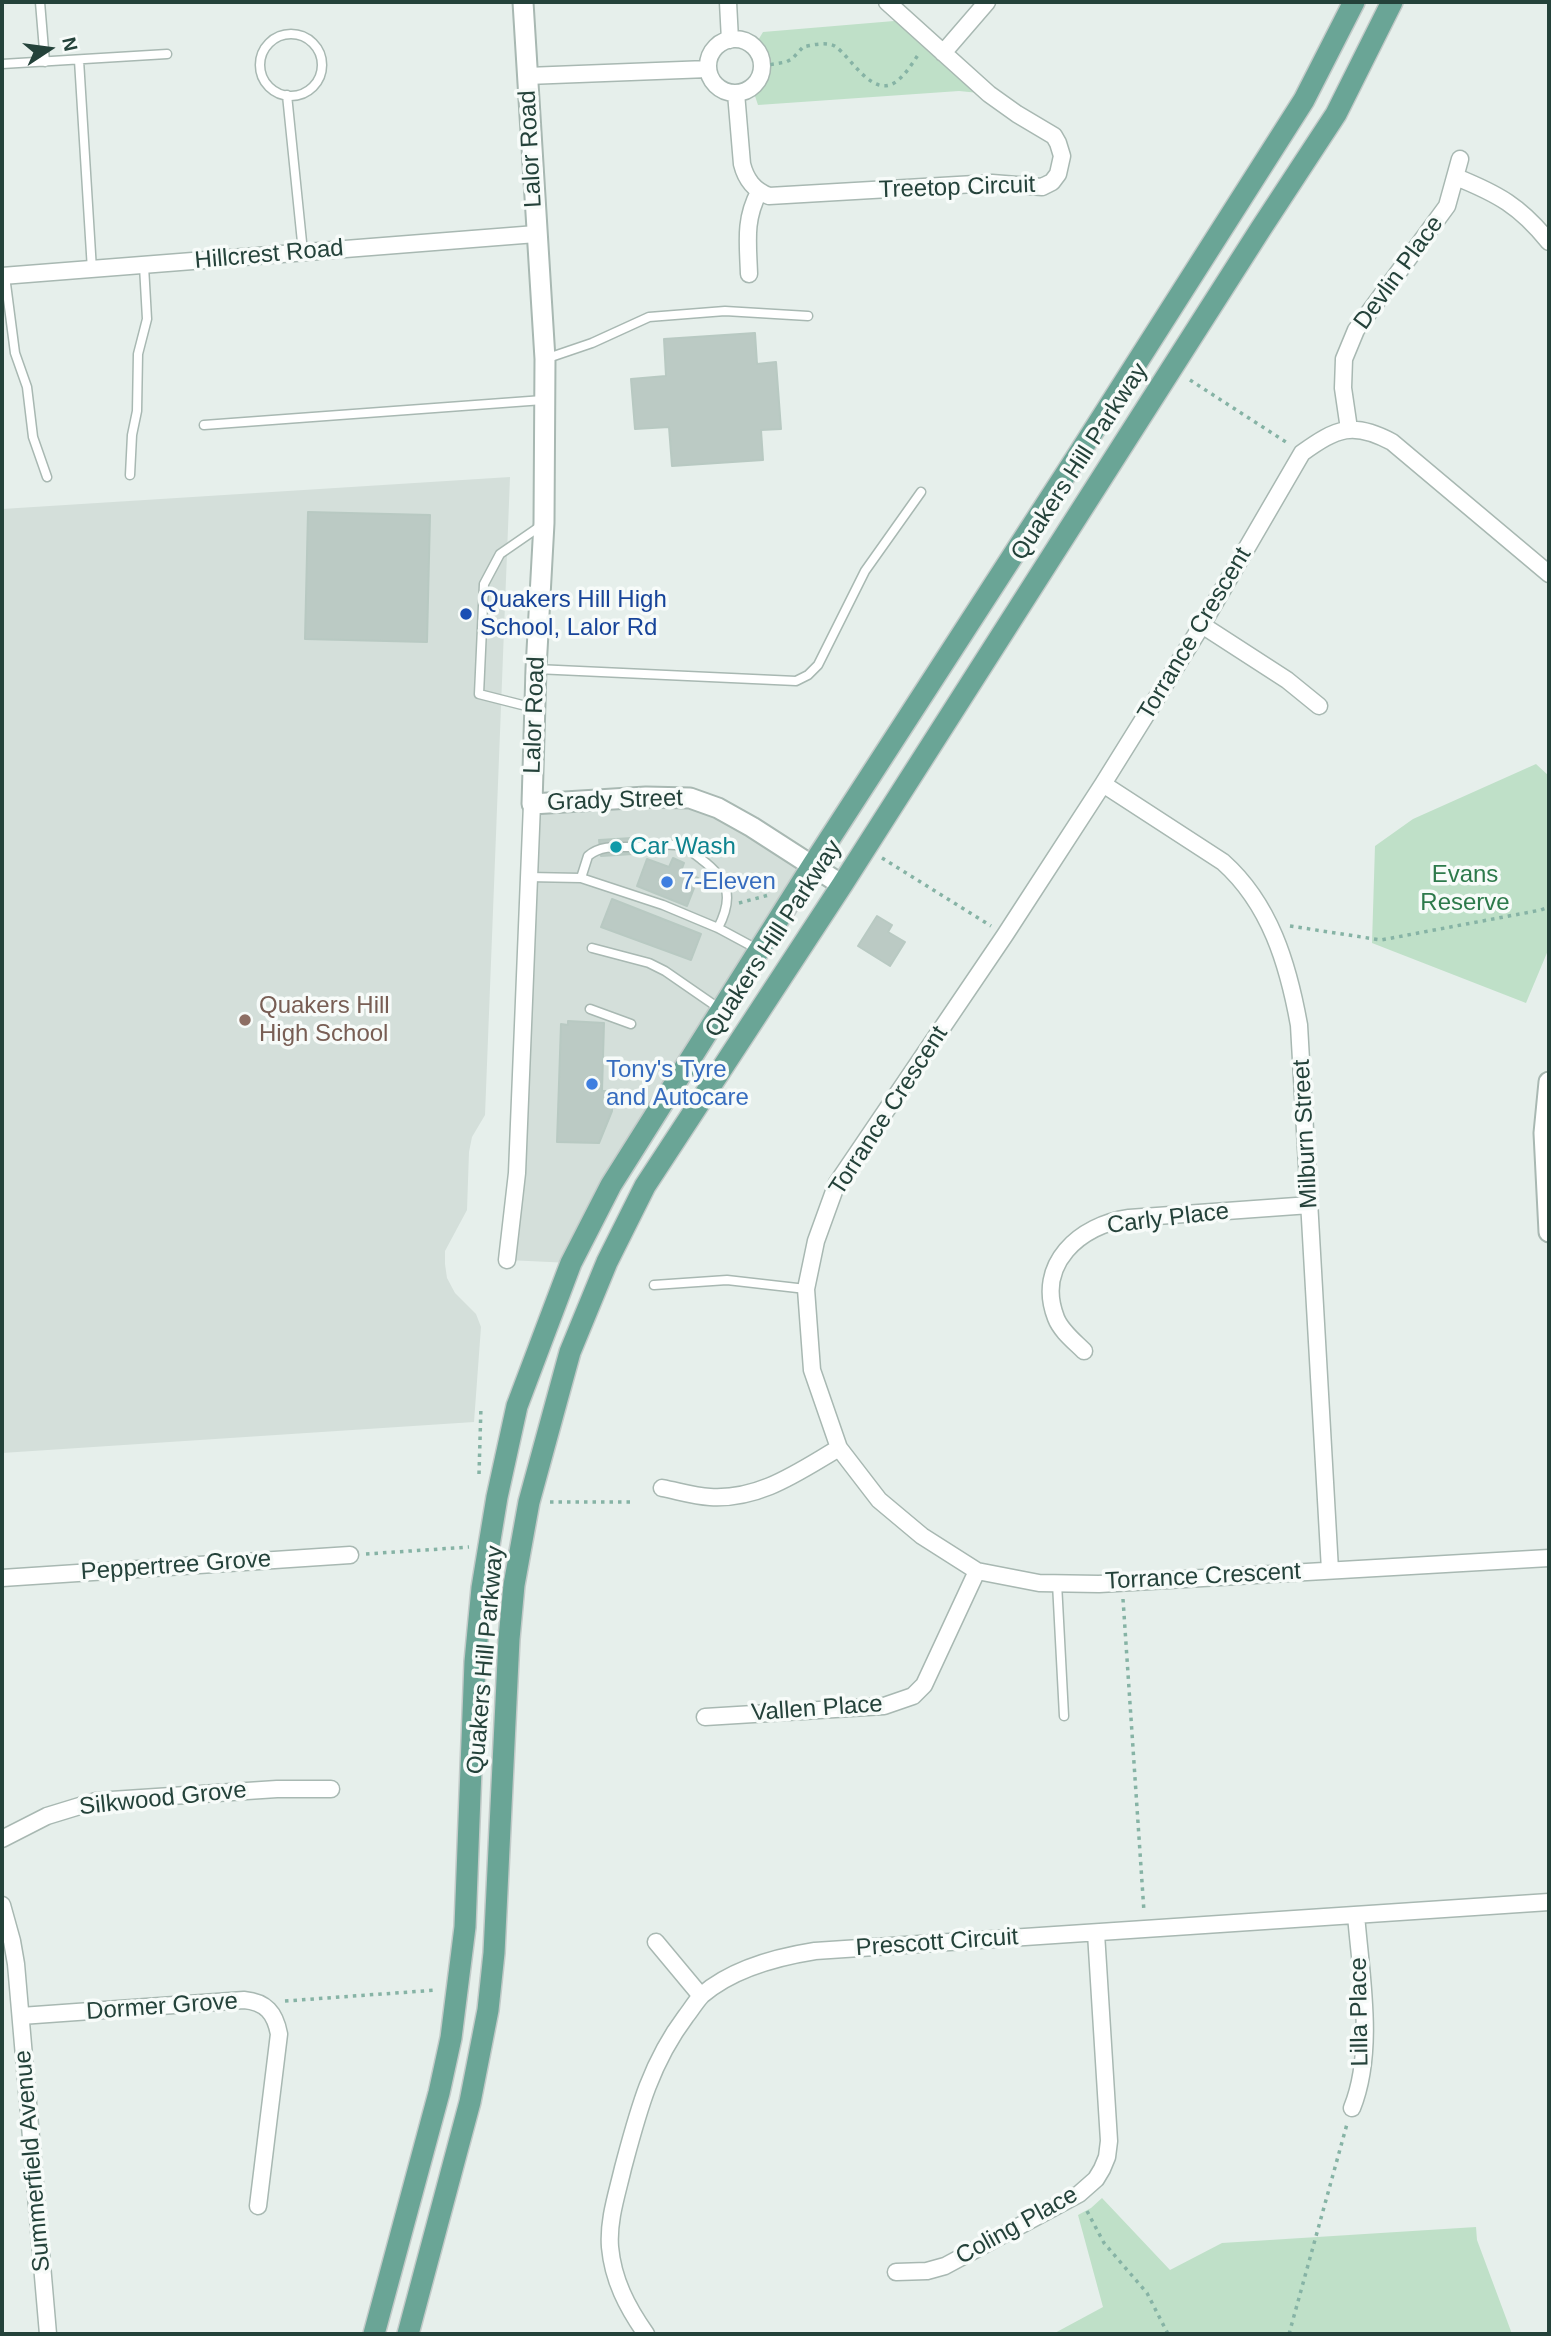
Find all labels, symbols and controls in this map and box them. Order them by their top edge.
north arrow [14,14,84,84]
text: N [58,35,82,53]
street label: Lalor Road [514,90,548,208]
street label: Treetop Circuit [878,171,1036,205]
street label: Devlin Place [1348,211,1450,335]
street label: Hillcrest Road [193,234,345,276]
street label: Quakers Hill Parkway [1005,358,1155,566]
street label: Torrance Crescent [1132,543,1258,725]
place label: Quakers Hill High School, Lalor Rd [480,586,667,642]
marker: Quakers Hill High School, Lalor Rd [458,606,474,622]
street label: Lalor Road [519,656,551,774]
street label: Grady Street [547,784,683,818]
place label: Car Wash [630,833,736,861]
street label: Quakers Hill Parkway [699,835,849,1043]
marker: Car Wash [608,839,624,855]
park label: Evans Reserve [1420,861,1510,917]
place label: 7-Eleven [681,868,776,896]
marker: 7-Eleven [659,874,675,890]
place label: Quakers Hill High School [259,992,390,1048]
marker: Quakers Hill High School [237,1012,253,1028]
street label: Torrance Crescent [824,1021,954,1201]
place label: Tony's Tyre and Autocare [606,1056,749,1112]
street label: Milburn Street [1288,1059,1324,1209]
marker: Tony's Tyre and Autocare [584,1076,600,1092]
street label: Carly Place [1105,1197,1231,1241]
street label: Quakers Hill Parkway [462,1544,510,1776]
street label: Peppertree Grove [80,1545,272,1587]
street label: Torrance Crescent [1104,1557,1302,1597]
street label: Vallen Place [750,1690,884,1728]
street label: Silkwood Grove [78,1776,248,1822]
street label: Prescott Circuit [855,1923,1019,1963]
street label: Lilla Place [1345,1957,1375,2067]
street label: Dormer Grove [85,1987,239,2027]
street label: Summerfield Avenue [9,2049,57,2273]
street label: Coling Place [951,2181,1083,2271]

